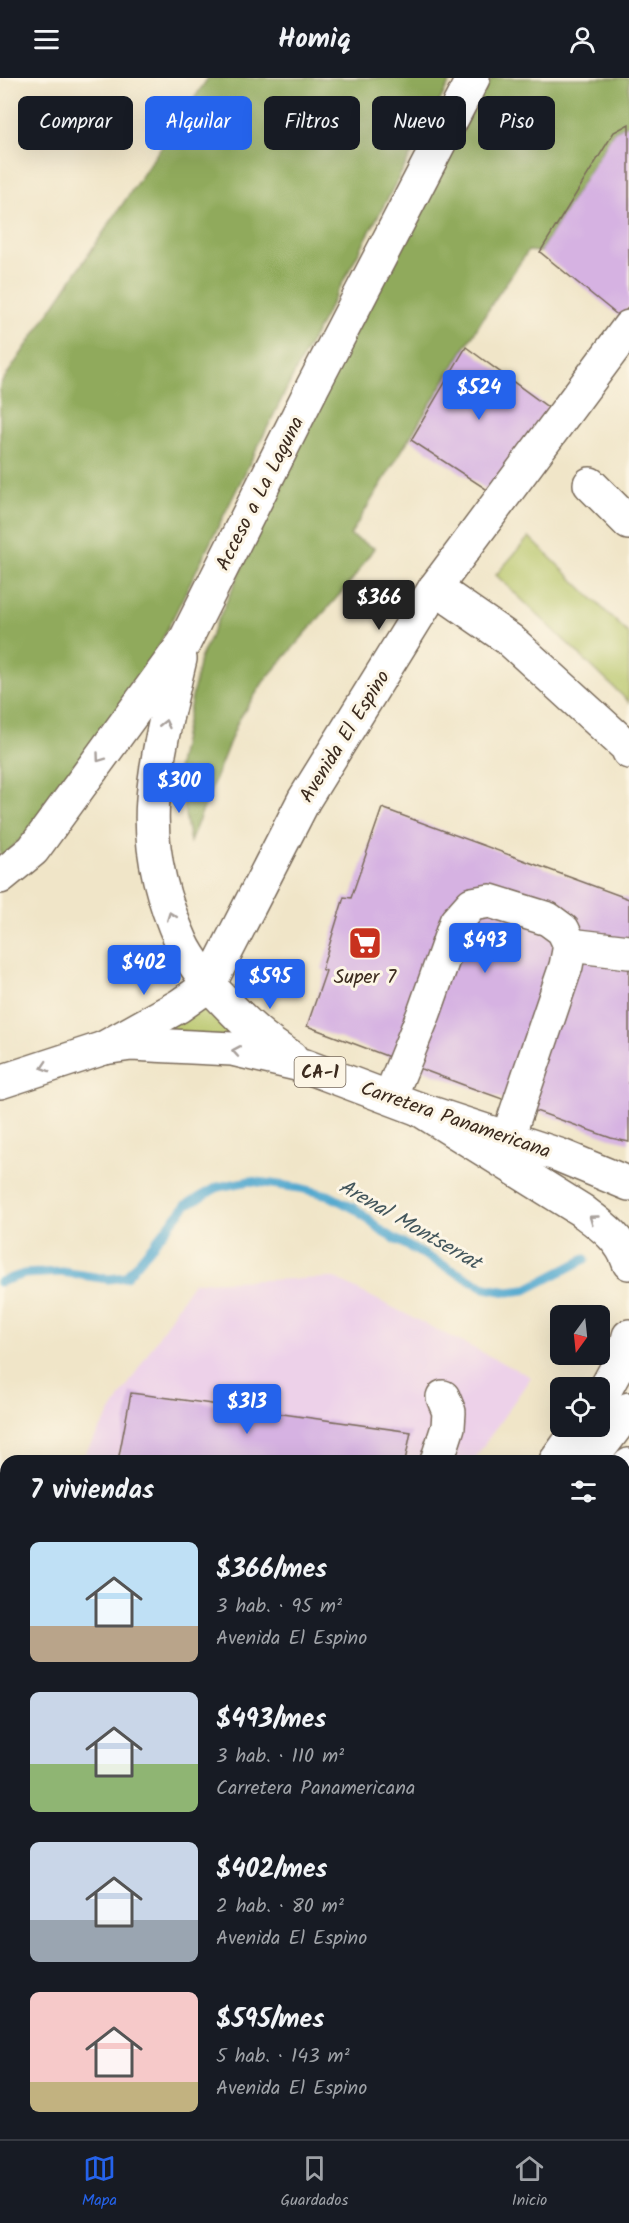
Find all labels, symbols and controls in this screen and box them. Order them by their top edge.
text: Homiq [278,18,351,61]
icon: menu [30,23,63,56]
icon: person [566,23,599,56]
chip: Comprar [18,96,133,150]
chip: Alquilar [145,96,252,150]
chip: Filtros [264,96,360,150]
chip: Nuevo [372,96,466,150]
chip: Piso [478,96,555,150]
pin: $524 [443,370,515,421]
text: $524 [457,373,501,405]
street label: Acceso a La Laguna [208,411,314,577]
pin: $366 [343,580,415,631]
text: $366 [357,583,401,615]
street label: Avenida El Espino [292,664,399,810]
one-way arrow [157,719,170,729]
one-way arrow [96,752,107,763]
pin: $300 [143,763,215,814]
text: $300 [157,766,201,798]
one-way arrow [166,911,178,922]
pin: $493 [449,923,521,974]
supermarket icon: Super 7 [347,925,383,961]
text: $493 [463,926,507,958]
pin: $402 [108,945,180,996]
text: $402 [122,948,166,980]
pin: $595 [234,959,306,1010]
text: $595 [249,962,291,994]
place label: Super 7 [334,962,397,994]
one-way arrow [232,1045,241,1057]
road number: CA-1 [294,1057,346,1087]
one-way arrow [40,1060,51,1072]
street label: Carretera Panamericana [356,1073,555,1168]
water label: Arenal Montserrat [332,1171,489,1281]
one-way arrow [588,1215,599,1226]
north arrow [550,1305,610,1365]
map controls [550,1305,610,1437]
button: locate [550,1377,610,1437]
pin: $313 [211,1384,283,1435]
text: $313 [227,1387,267,1419]
text: 7 viviendas [30,1470,154,1512]
icon: filters [567,1475,600,1508]
text: $366/mes [216,1549,327,1591]
icon: home [78,1566,150,1638]
text: 3 hab. · 95 m² [216,1591,342,1623]
text: Avenida El Espino [216,1623,367,1655]
text: $493/mes [216,1699,326,1741]
icon: home [78,1716,150,1788]
text: 3 hab. · 110 m² [216,1741,344,1773]
text: Carretera Panamericana [216,1773,415,1805]
text: $402/mes [216,1849,328,1891]
icon: home [78,1866,150,1938]
text: 2 hab. · 80 m² [216,1891,344,1923]
text: Avenida El Espino [216,1923,367,1955]
text: $595/mes [216,1999,324,2041]
icon: home [78,2016,150,2088]
text: 5 hab. · 143 m² [216,2041,350,2073]
text: Avenida El Espino [216,2073,367,2105]
tab: Mapa [82,2152,117,2213]
tab: Guardados [280,2152,348,2213]
tab: Inicio [512,2152,547,2213]

